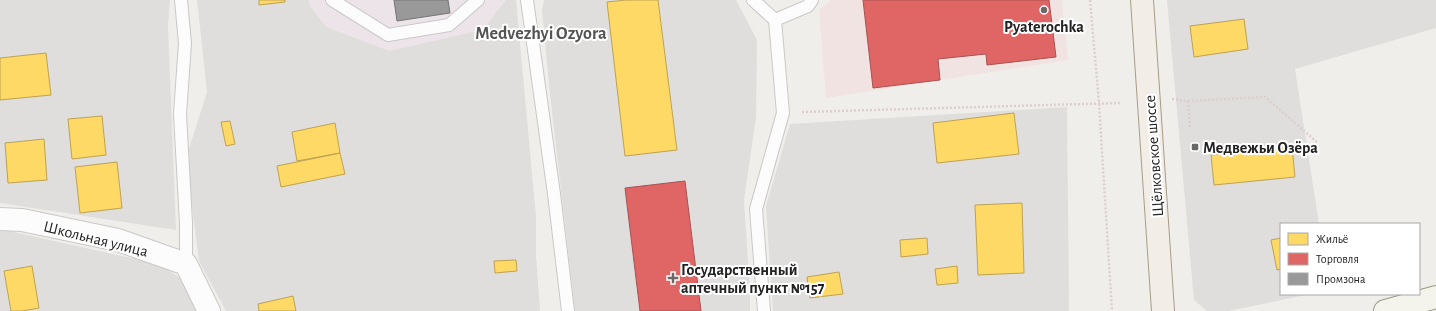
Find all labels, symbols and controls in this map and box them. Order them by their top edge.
marker: Pyaterochka [1039,5,1049,15]
place label: Pyaterochka [1004,19,1084,36]
district label: Medvezhyi Ozyora [475,25,607,43]
street label: Щёлковское шоссе [1142,94,1166,217]
place label: Медвежьи Озёра [1203,140,1318,156]
marker: Медвежьи Озёра [1190,142,1200,152]
street label: Школьная улица [42,218,150,261]
legend [1280,223,1420,295]
text: Жильё [1316,233,1348,245]
text: Торговля [1316,253,1359,265]
place label: Государственный аптечный пункт №157 [681,262,825,297]
marker: Государственный аптечный пункт №157 [668,273,678,283]
text: Промзона [1316,273,1366,285]

